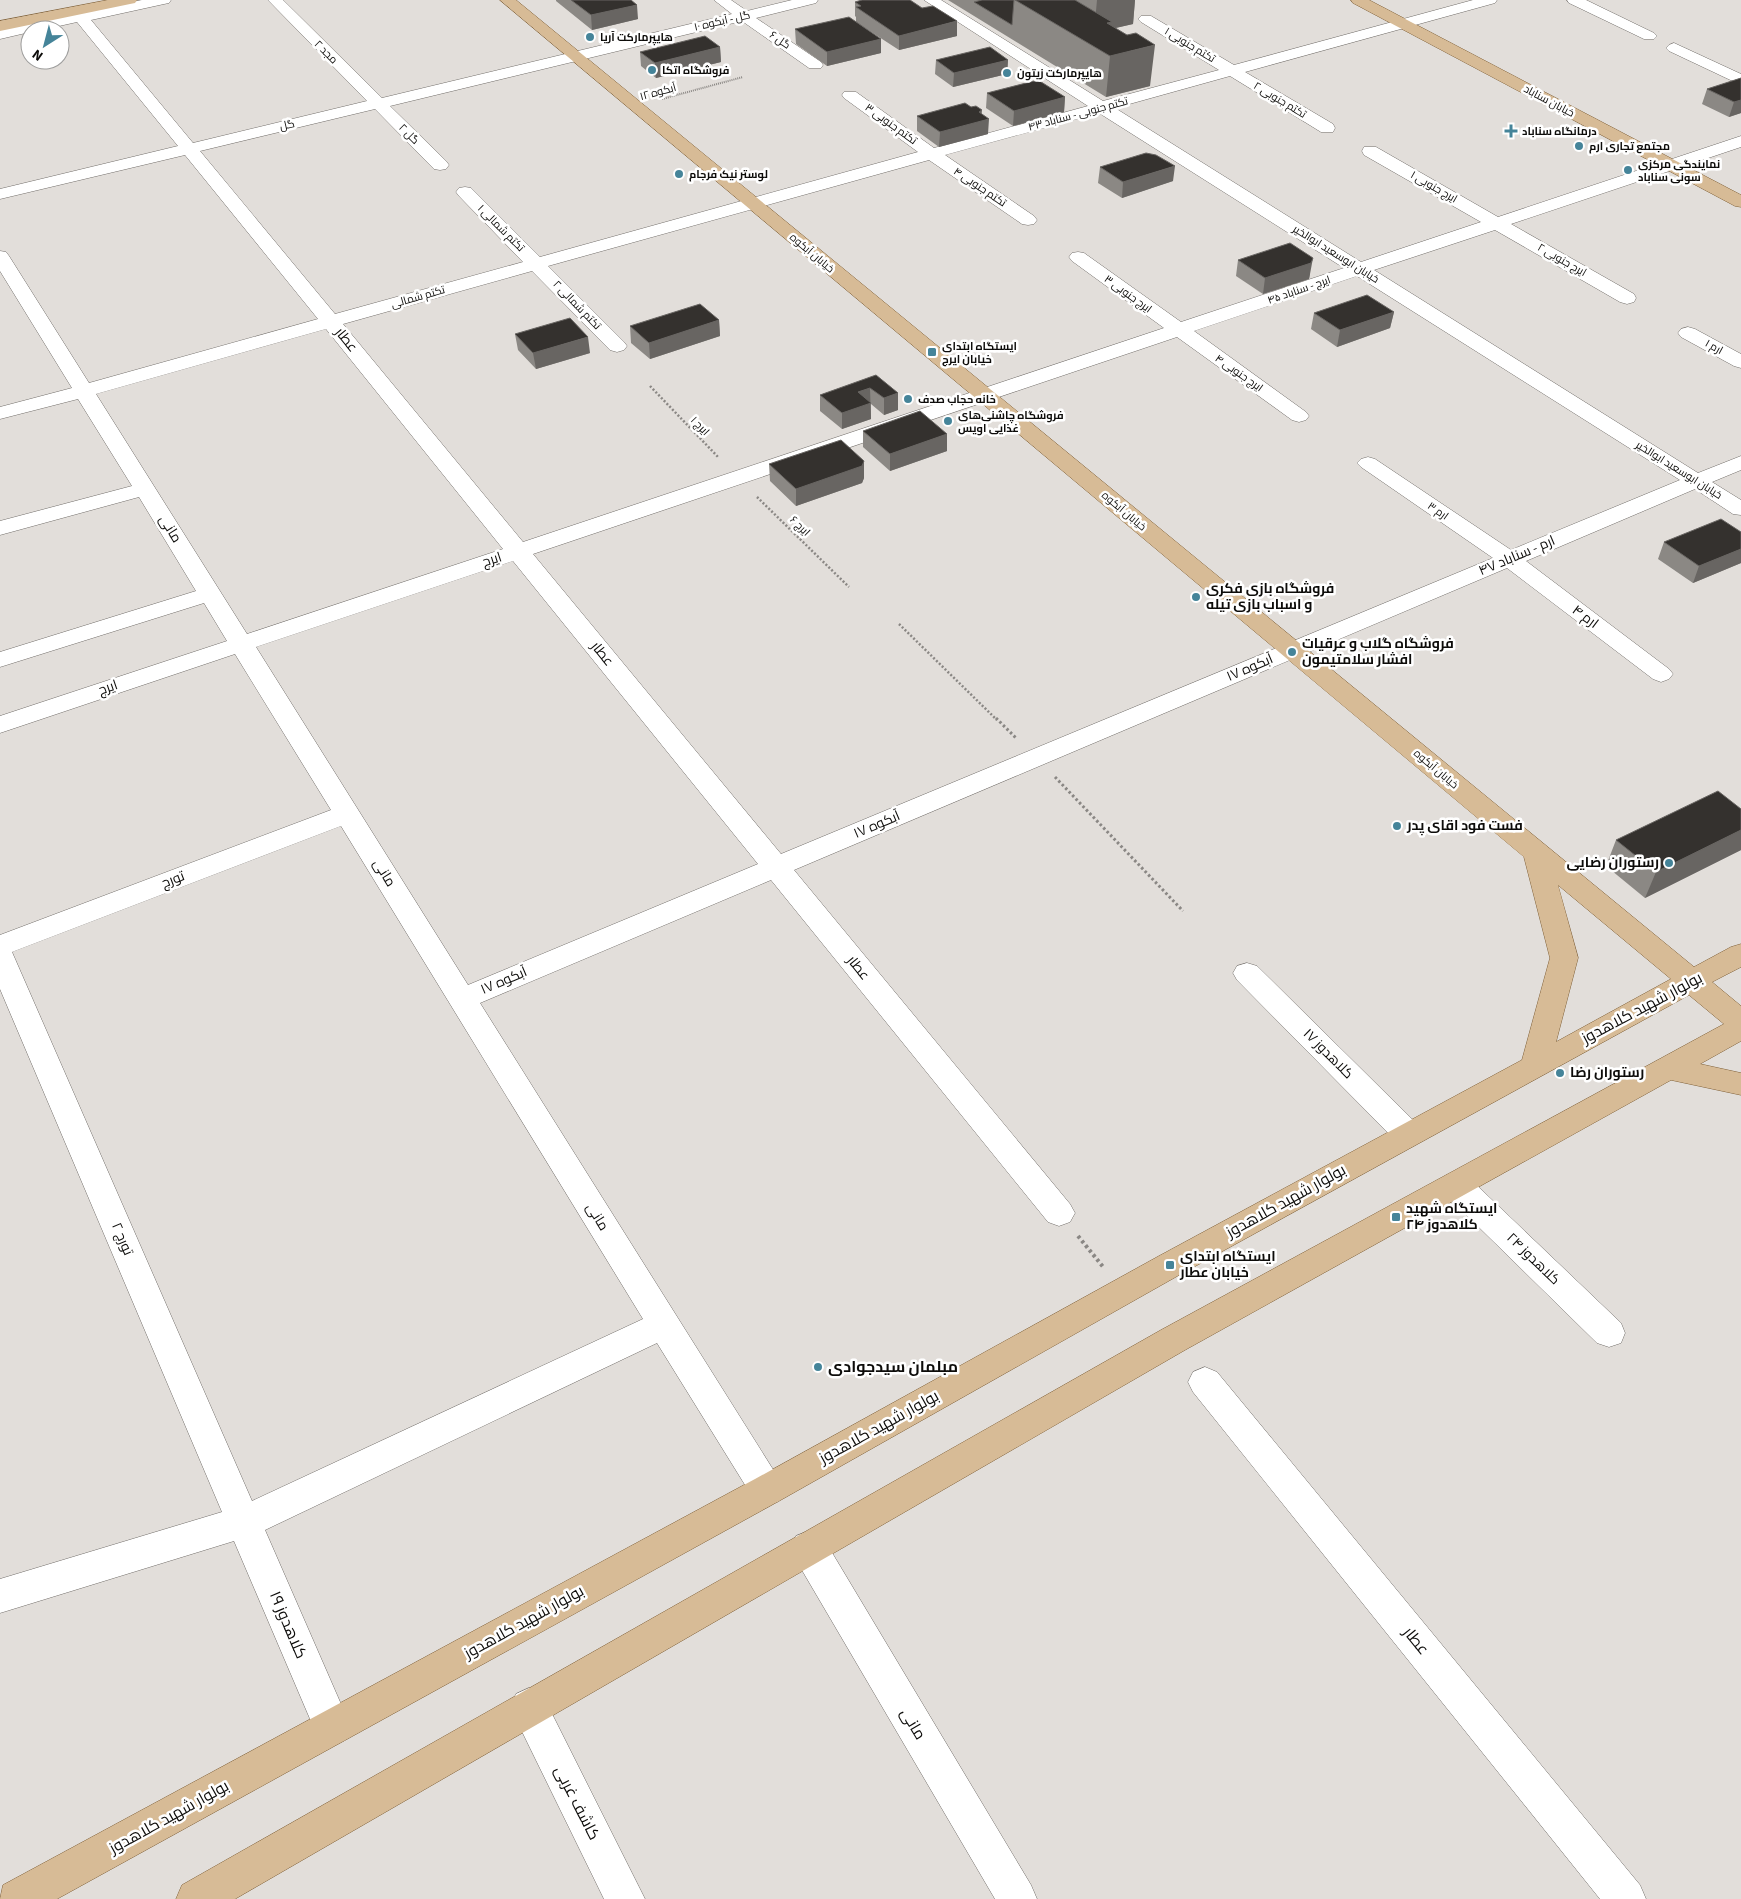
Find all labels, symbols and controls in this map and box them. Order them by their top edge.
street label: گل - آبکوه ۱۰ [692,7,752,35]
north arrow [20,20,70,70]
street label: تکتم جنوبی ۱ [1162,24,1218,66]
street label: گل ۶ [766,27,794,53]
place label: هایپرمارکت آریا [600,30,673,46]
marker: هایپرمارکت آریا [584,31,596,43]
street label: مجد ۲ [311,37,341,67]
text: N [28,44,48,66]
place label: فروشگاه اتکا [662,63,729,78]
marker: فروشگاه اتکا [646,64,658,76]
place label: هایپرمارکت زیتون [1017,66,1102,82]
marker: هایپرمارکت زیتون [1001,67,1013,79]
street label: تکتم جنوبی ۲ [1251,78,1309,122]
street label: آبکوه ۱۲ [638,80,678,104]
street label: خیابان سناباد [1521,81,1577,121]
street label: تکتم جنوبی - سناباد ۴۳ [1026,93,1130,135]
street label: تکتم جنوبی ۳ [862,100,920,148]
street label: گل [278,116,296,134]
street label: گل ۲ [396,121,422,147]
marker: درمانگاه سناباد [1504,124,1518,138]
place label: درمانگاه سناباد [1522,124,1597,139]
place label: مجتمع تجاری ارم [1589,139,1670,154]
marker: مجتمع تجاری ارم [1573,140,1585,152]
place label: نمایندگی مرکزی سونی سناباد [1638,157,1720,185]
street label: تکتم جنوبی ۴ [951,164,1009,210]
marker: نمایندگی مرکزی سونی سناباد [1622,164,1634,176]
place label: لوستر نیک فرجام [689,167,768,182]
marker: لوستر نیک فرجام [673,168,685,180]
street label: ایرج جنوبی ۱ [1408,168,1460,206]
street label: تکتم شمالی ۱ [474,201,528,255]
street label: خیابان ابوسعید ابوالخیر [1289,221,1382,287]
street label: خیابان آبکوه [786,230,838,276]
street label: ایرج جنوبی ۲ [1535,240,1589,280]
street label: ایرج جنوبی ۳ [1101,272,1155,316]
street label: ایرج - سناباد ۴۵ [1265,272,1333,308]
street label: تکتم شمالی ۲ [550,277,604,333]
street label: تکتم شمالی [389,282,447,312]
street label: عطار [329,323,362,357]
street label: ارم ۱ [1702,336,1726,358]
place label: ایستگاه ابتدای خیابان ایرج [942,339,1017,367]
marker: ایستگاه ابتدای خیابان ایرج [926,346,938,358]
street label: ایرج جنوبی ۴ [1212,351,1266,395]
place label: خانه حجاب صدف [918,392,996,407]
marker: خانه حجاب صدف [902,393,914,405]
place label: فروشگاه چاشنی‌های غذایی اویس [958,408,1064,436]
street label: ایرج ۱ [687,413,713,439]
marker: فروشگاه چاشنی‌های غذایی اویس [942,415,954,427]
street label: خیابان ابوسعید ابوالخیر [1632,437,1725,503]
street label: خیابان آبکوه [1098,488,1150,534]
street label: ارم ۳ [1425,498,1451,524]
street label: مانی [154,511,186,547]
street label: ایرج ۶ [787,513,813,539]
street label: ارم - سناباد ۴۷ [1476,531,1558,581]
street label: ایرج [479,547,505,573]
place label: فروشگاه بازی فکری و اسباب بازی تیله [1206,579,1334,615]
marker: فروشگاه بازی فکری و اسباب بازی تیله [1190,591,1202,603]
street label: ارم ۴ [1568,600,1602,634]
place label: فروشگاه گلاب و عرقیات افشار سلامتیمون [1302,634,1454,670]
street label: عطار [585,637,618,671]
marker: فروشگاه گلاب و عرقیات افشار سلامتیمون [1286,646,1298,658]
street label: آبکوه ۱۷ [1224,649,1277,687]
street label: ایرج [95,675,121,701]
street label: خیابان آبکوه [1410,746,1462,792]
street label: آبکوه ۱۷ [851,806,904,844]
place label: فست فود اقای پدر [1406,816,1523,836]
marker: فست فود اقای پدر [1391,820,1403,832]
place label: رستوران رضایی [1566,853,1659,873]
street label: مانی [368,855,400,891]
marker: رستوران رضایی [1663,857,1675,869]
street label: تورج [158,866,188,894]
street label: عطار [841,951,874,985]
street label: آبکوه ۱۷ [478,962,531,1000]
street label: بولوار شهید کلاهدوز [1577,967,1706,1050]
street label: کلاهدوز ۱۷ [1298,1024,1358,1084]
place label: رستوران رضا [1570,1063,1644,1083]
marker: رستوران رضا [1554,1067,1566,1079]
street label: بولوار شهید کلاهدوز [1221,1159,1350,1244]
street label: مانی [581,1199,613,1235]
place label: ایستگاه شهید کلاهدوز ۲۴ [1406,1199,1497,1235]
marker: ایستگاه شهید کلاهدوز ۲۴ [1390,1211,1402,1223]
street label: تورج ۲ [106,1220,138,1259]
street label: کلاهدوز ۲۴ [1502,1228,1564,1290]
place label: ایستگاه ابتدای خیابان عطار [1179,1247,1276,1283]
marker: ایستگاه ابتدای خیابان عطار [1164,1259,1176,1271]
place label: مبلمان سیدجوادی [828,1356,958,1378]
marker: مبلمان سیدجوادی [812,1361,824,1373]
street label: بولوار شهید کلاهدوز [814,1385,943,1470]
street label: بولوار شهید کلاهدوز [459,1580,588,1665]
street label: کلاهدوز ۱۹ [264,1588,312,1662]
street label: عطار [1397,1621,1434,1660]
street label: مانی [895,1704,931,1744]
street label: کاشف غربی [549,1762,605,1844]
street label: بولوار شهید کلاهدوز [104,1775,233,1860]

